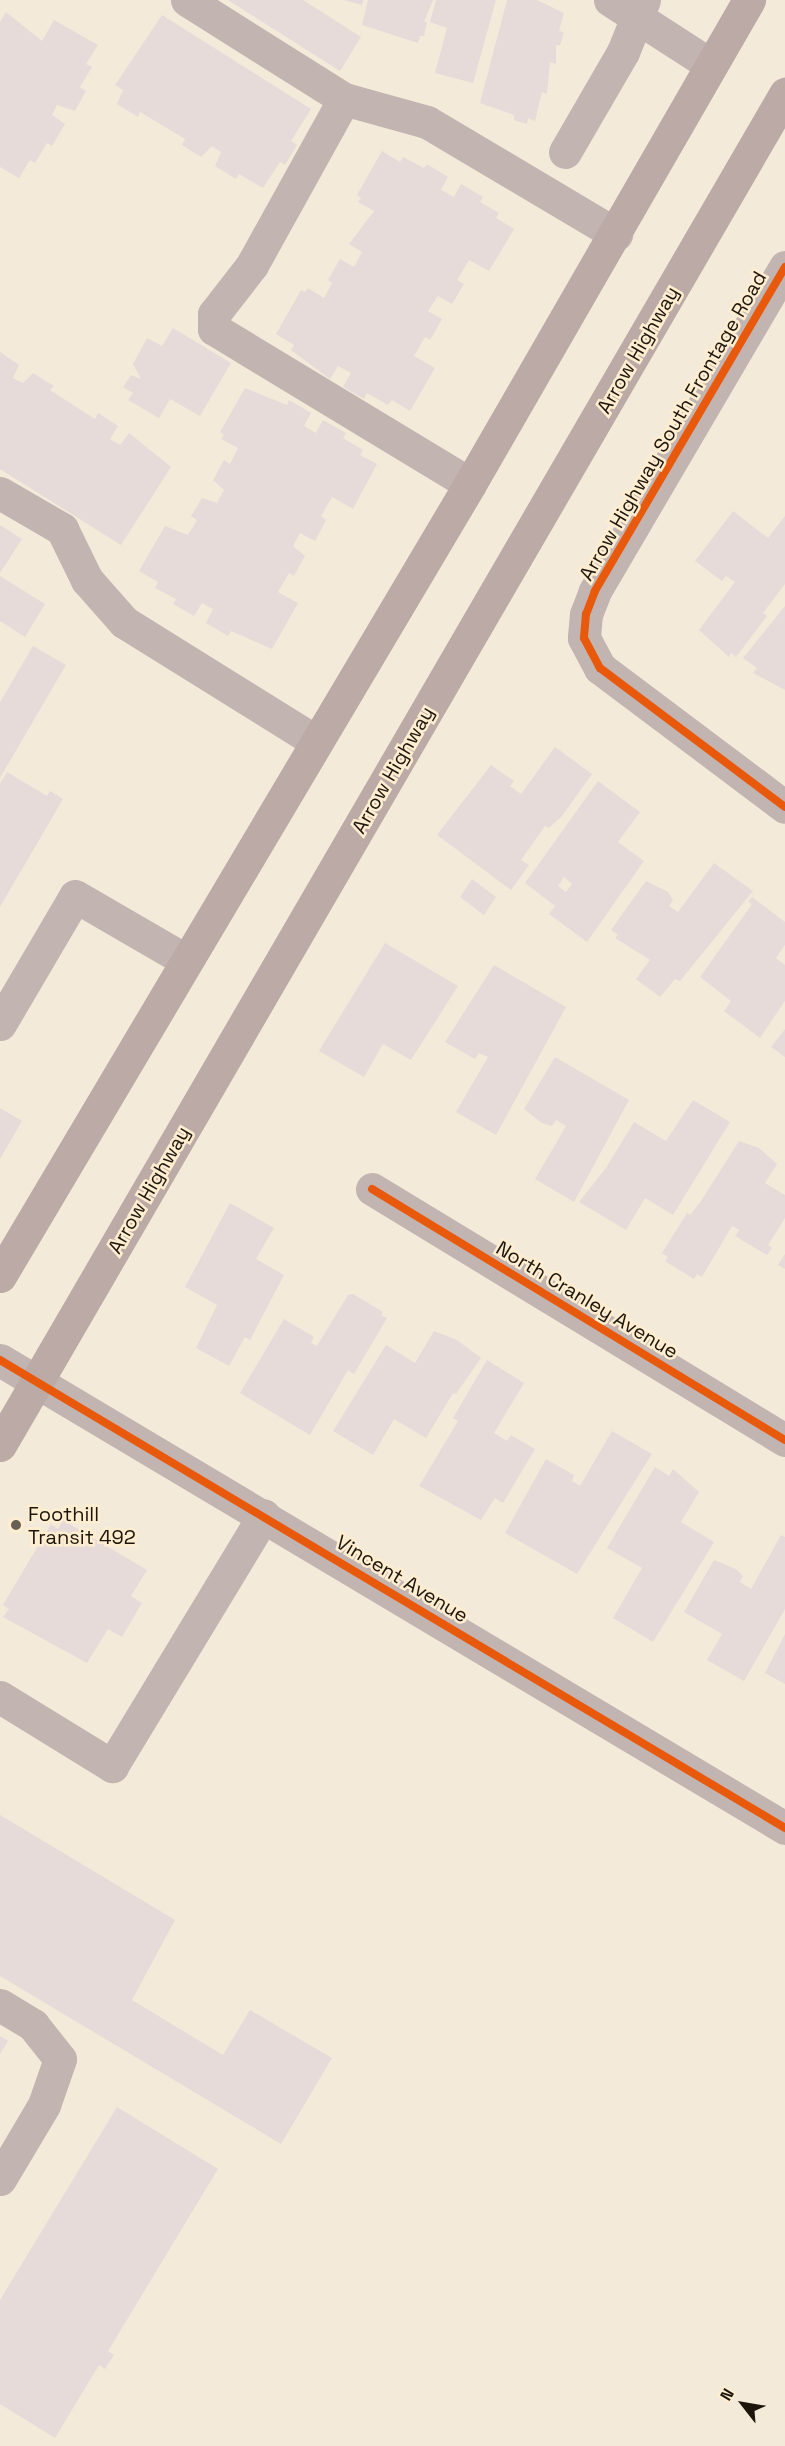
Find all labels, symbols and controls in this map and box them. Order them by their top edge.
street label: Arrow Highway South Frontage Road [574,267,772,585]
street label: Arrow Highway [592,282,684,418]
street label: Arrow Highway [347,702,439,838]
street label: Arrow Highway [103,1122,195,1258]
street label: North Cranley Avenue [492,1236,682,1364]
place label: Foothill Transit 492 [28,1502,136,1549]
marker: Foothill Transit 492 [9,1518,23,1532]
street label: Vincent Avenue [331,1530,473,1628]
north arrow [713,2374,773,2434]
text: N [715,2384,739,2404]

